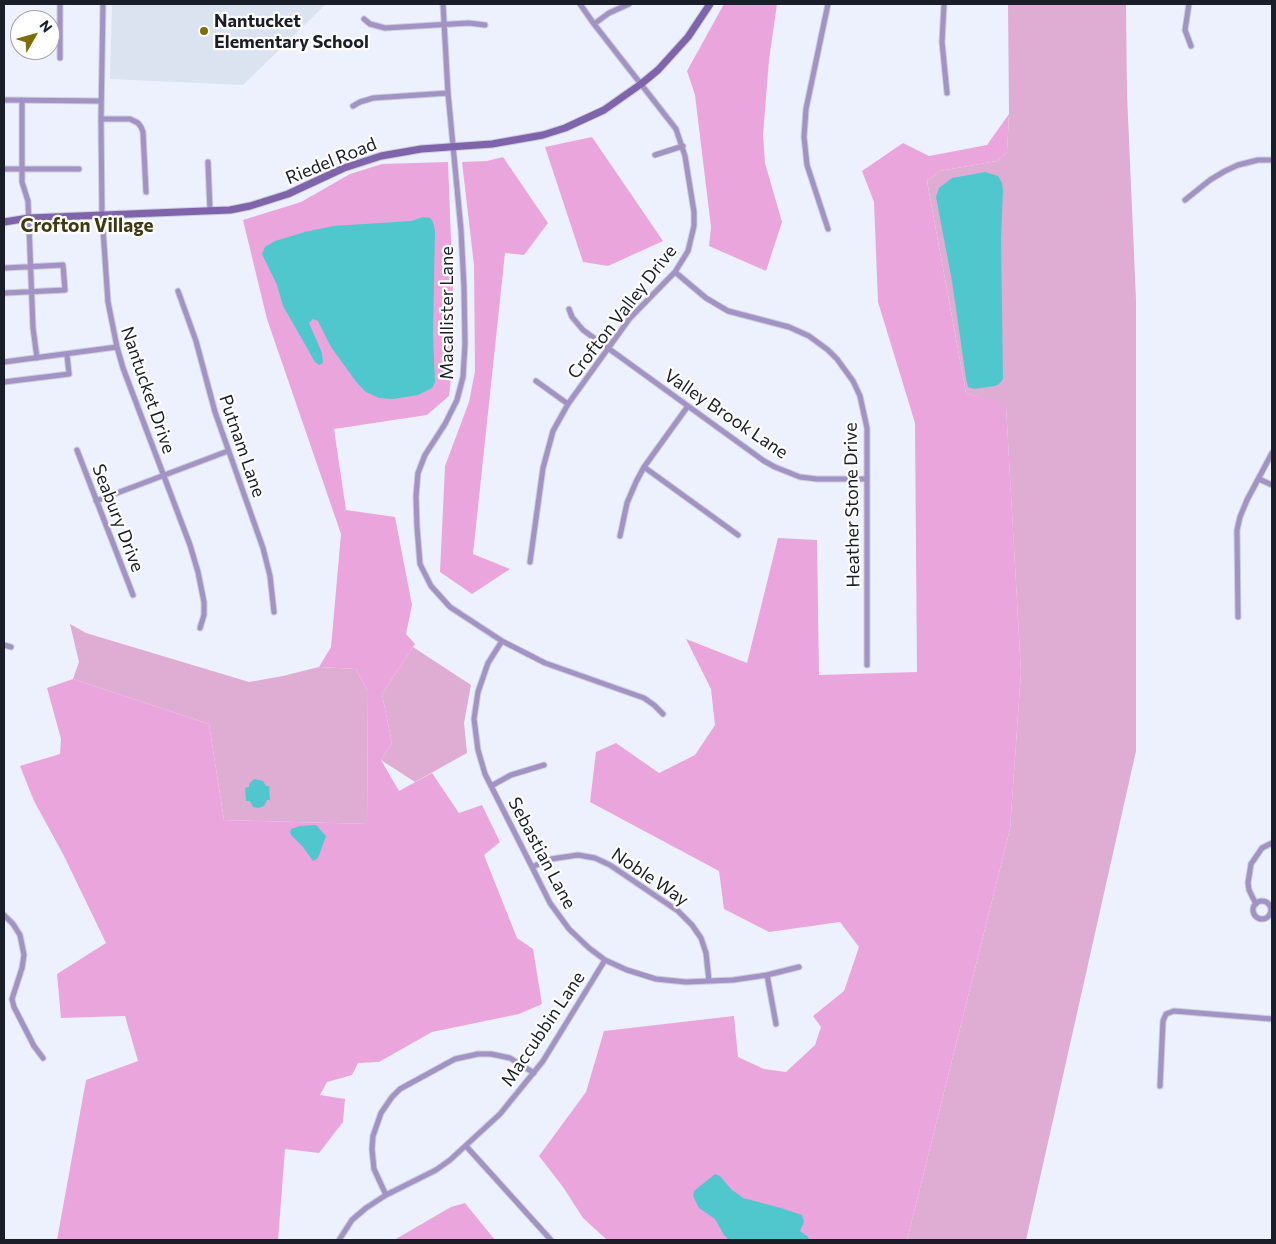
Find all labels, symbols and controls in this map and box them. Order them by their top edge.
north arrow [10,10,60,60]
place label: Nantucket Elementary School [214,10,369,52]
text: N [36,17,56,35]
marker: Nantucket Elementary School [198,25,210,37]
street label: Riedel Road [282,133,380,189]
district label: Crofton Village [21,215,153,237]
street label: Crofton Valley Drive [563,241,681,383]
street label: Macallister Lane [436,246,458,380]
street label: Nantucket Drive [116,324,180,456]
street label: Valley Brook Lane [660,365,792,463]
street label: Putnam Lane [214,392,270,500]
street label: Heather Stone Drive [840,422,864,588]
street label: Seabury Drive [88,461,148,575]
street label: Sebastian Lane [504,794,580,912]
street label: Noble Way [607,843,693,911]
street label: Maccubbin Lane [497,968,589,1090]

